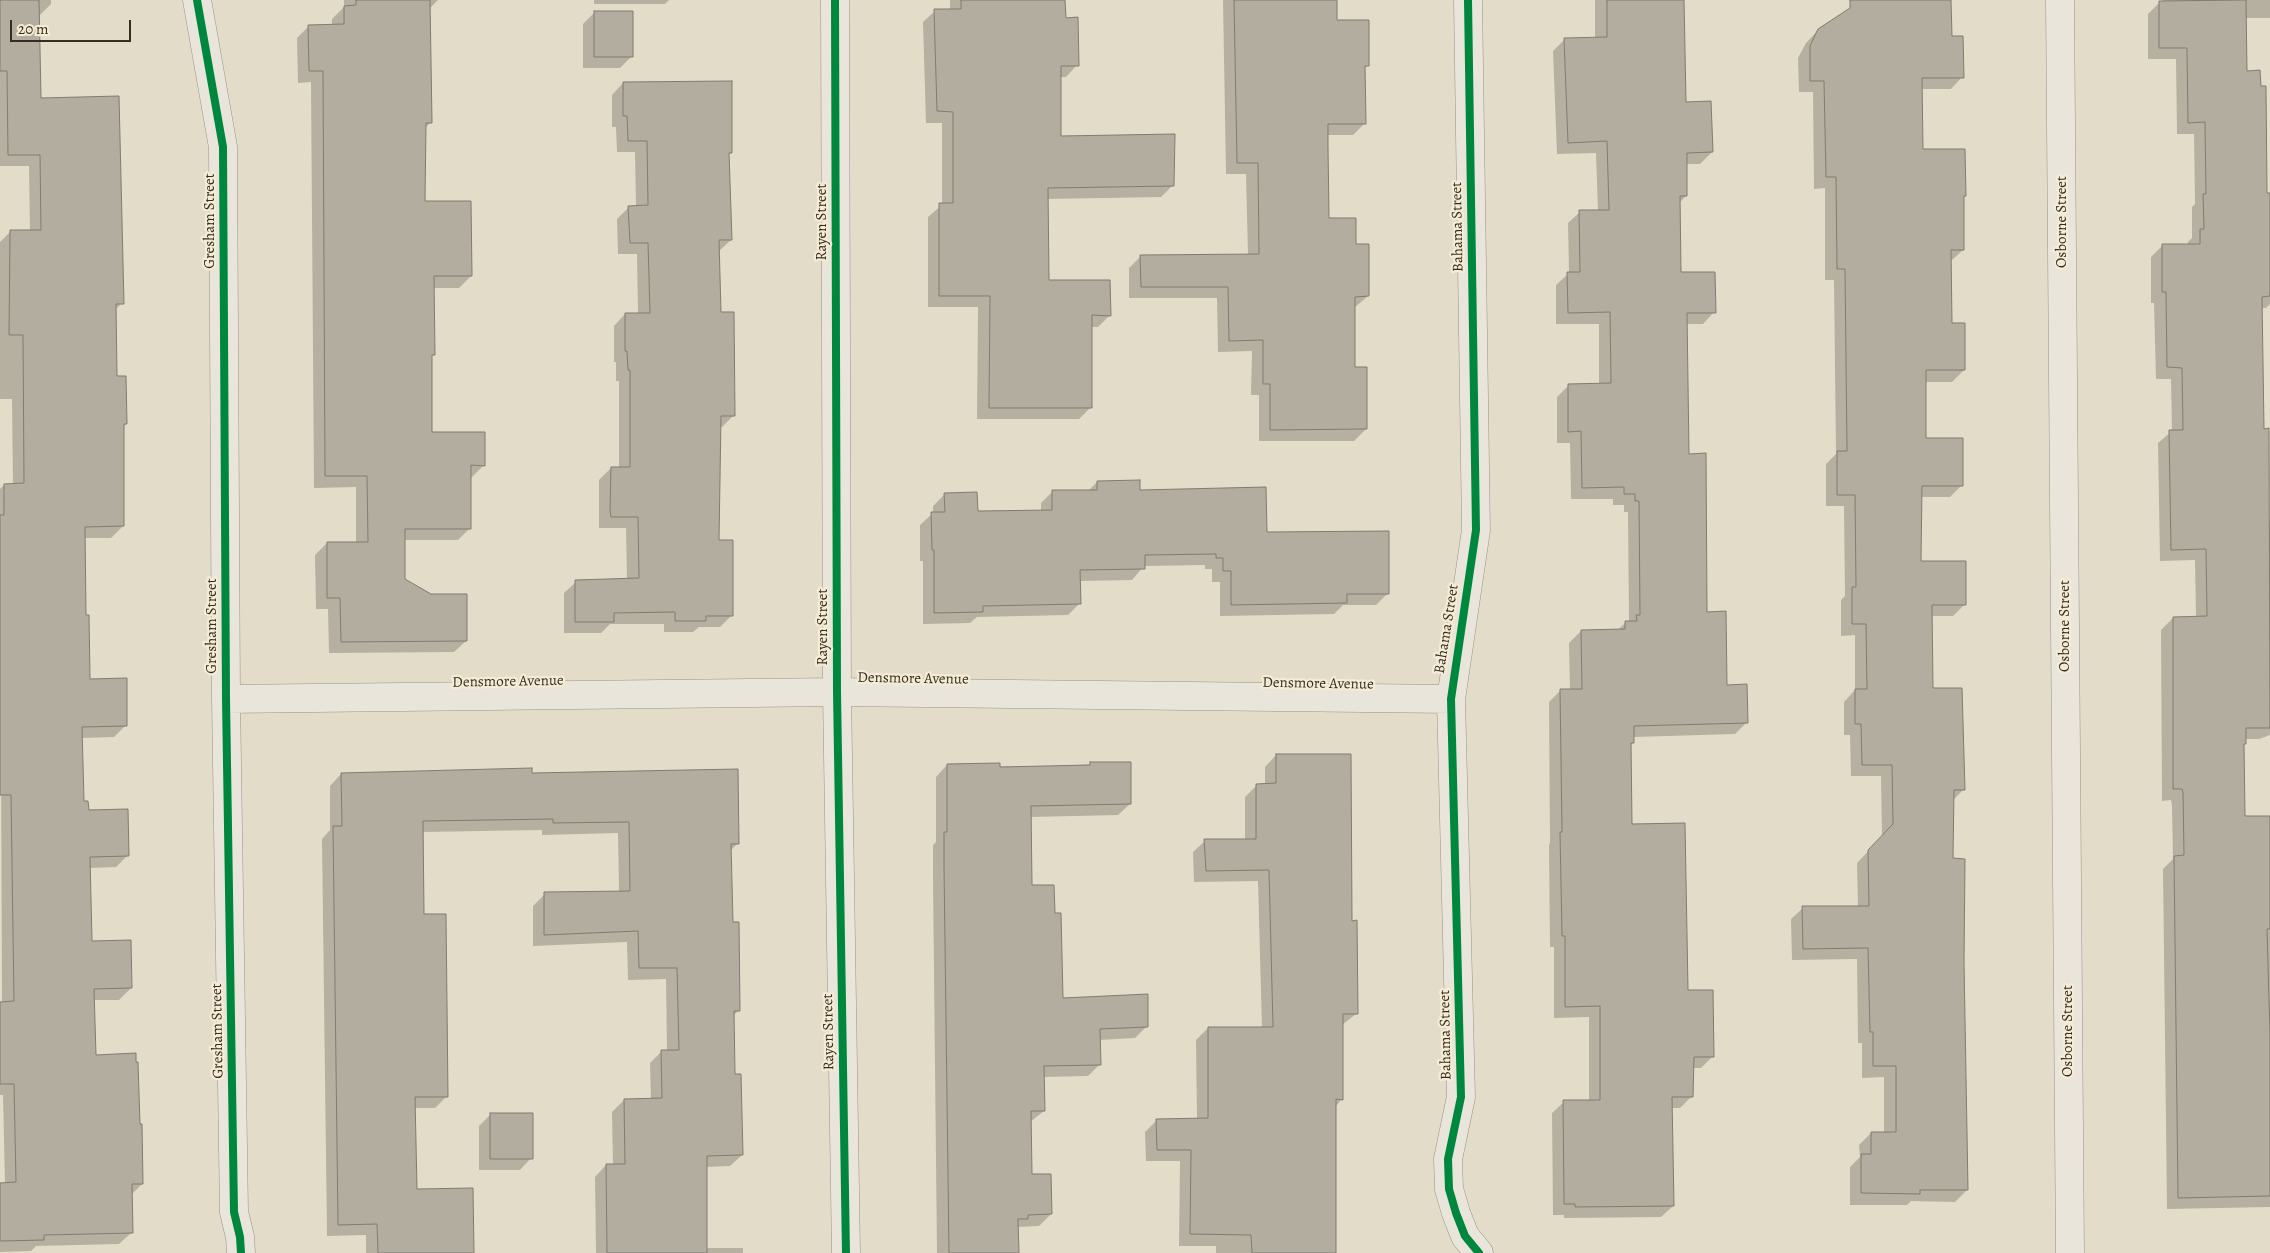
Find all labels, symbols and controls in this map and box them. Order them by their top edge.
scale bar [12,10,134,42]
text: 20 m [18,19,49,39]
street label: Gresham Street [201,173,219,269]
street label: Osborne Street [2053,176,2071,268]
street label: Bahama Street [1448,182,1468,272]
street label: Rayen Street [813,184,831,260]
street label: Gresham Street [203,578,221,674]
street label: Osborne Street [2056,580,2074,672]
street label: Bahama Street [1431,583,1463,675]
street label: Rayen Street [814,589,832,665]
street label: Densmore Avenue [857,669,969,689]
street label: Densmore Avenue [452,672,564,692]
street label: Densmore Avenue [1262,674,1374,694]
street label: Gresham Street [208,983,228,1079]
street label: Osborne Street [2059,985,2077,1077]
street label: Bahama Street [1436,990,1456,1080]
street label: Rayen Street [819,993,839,1071]

